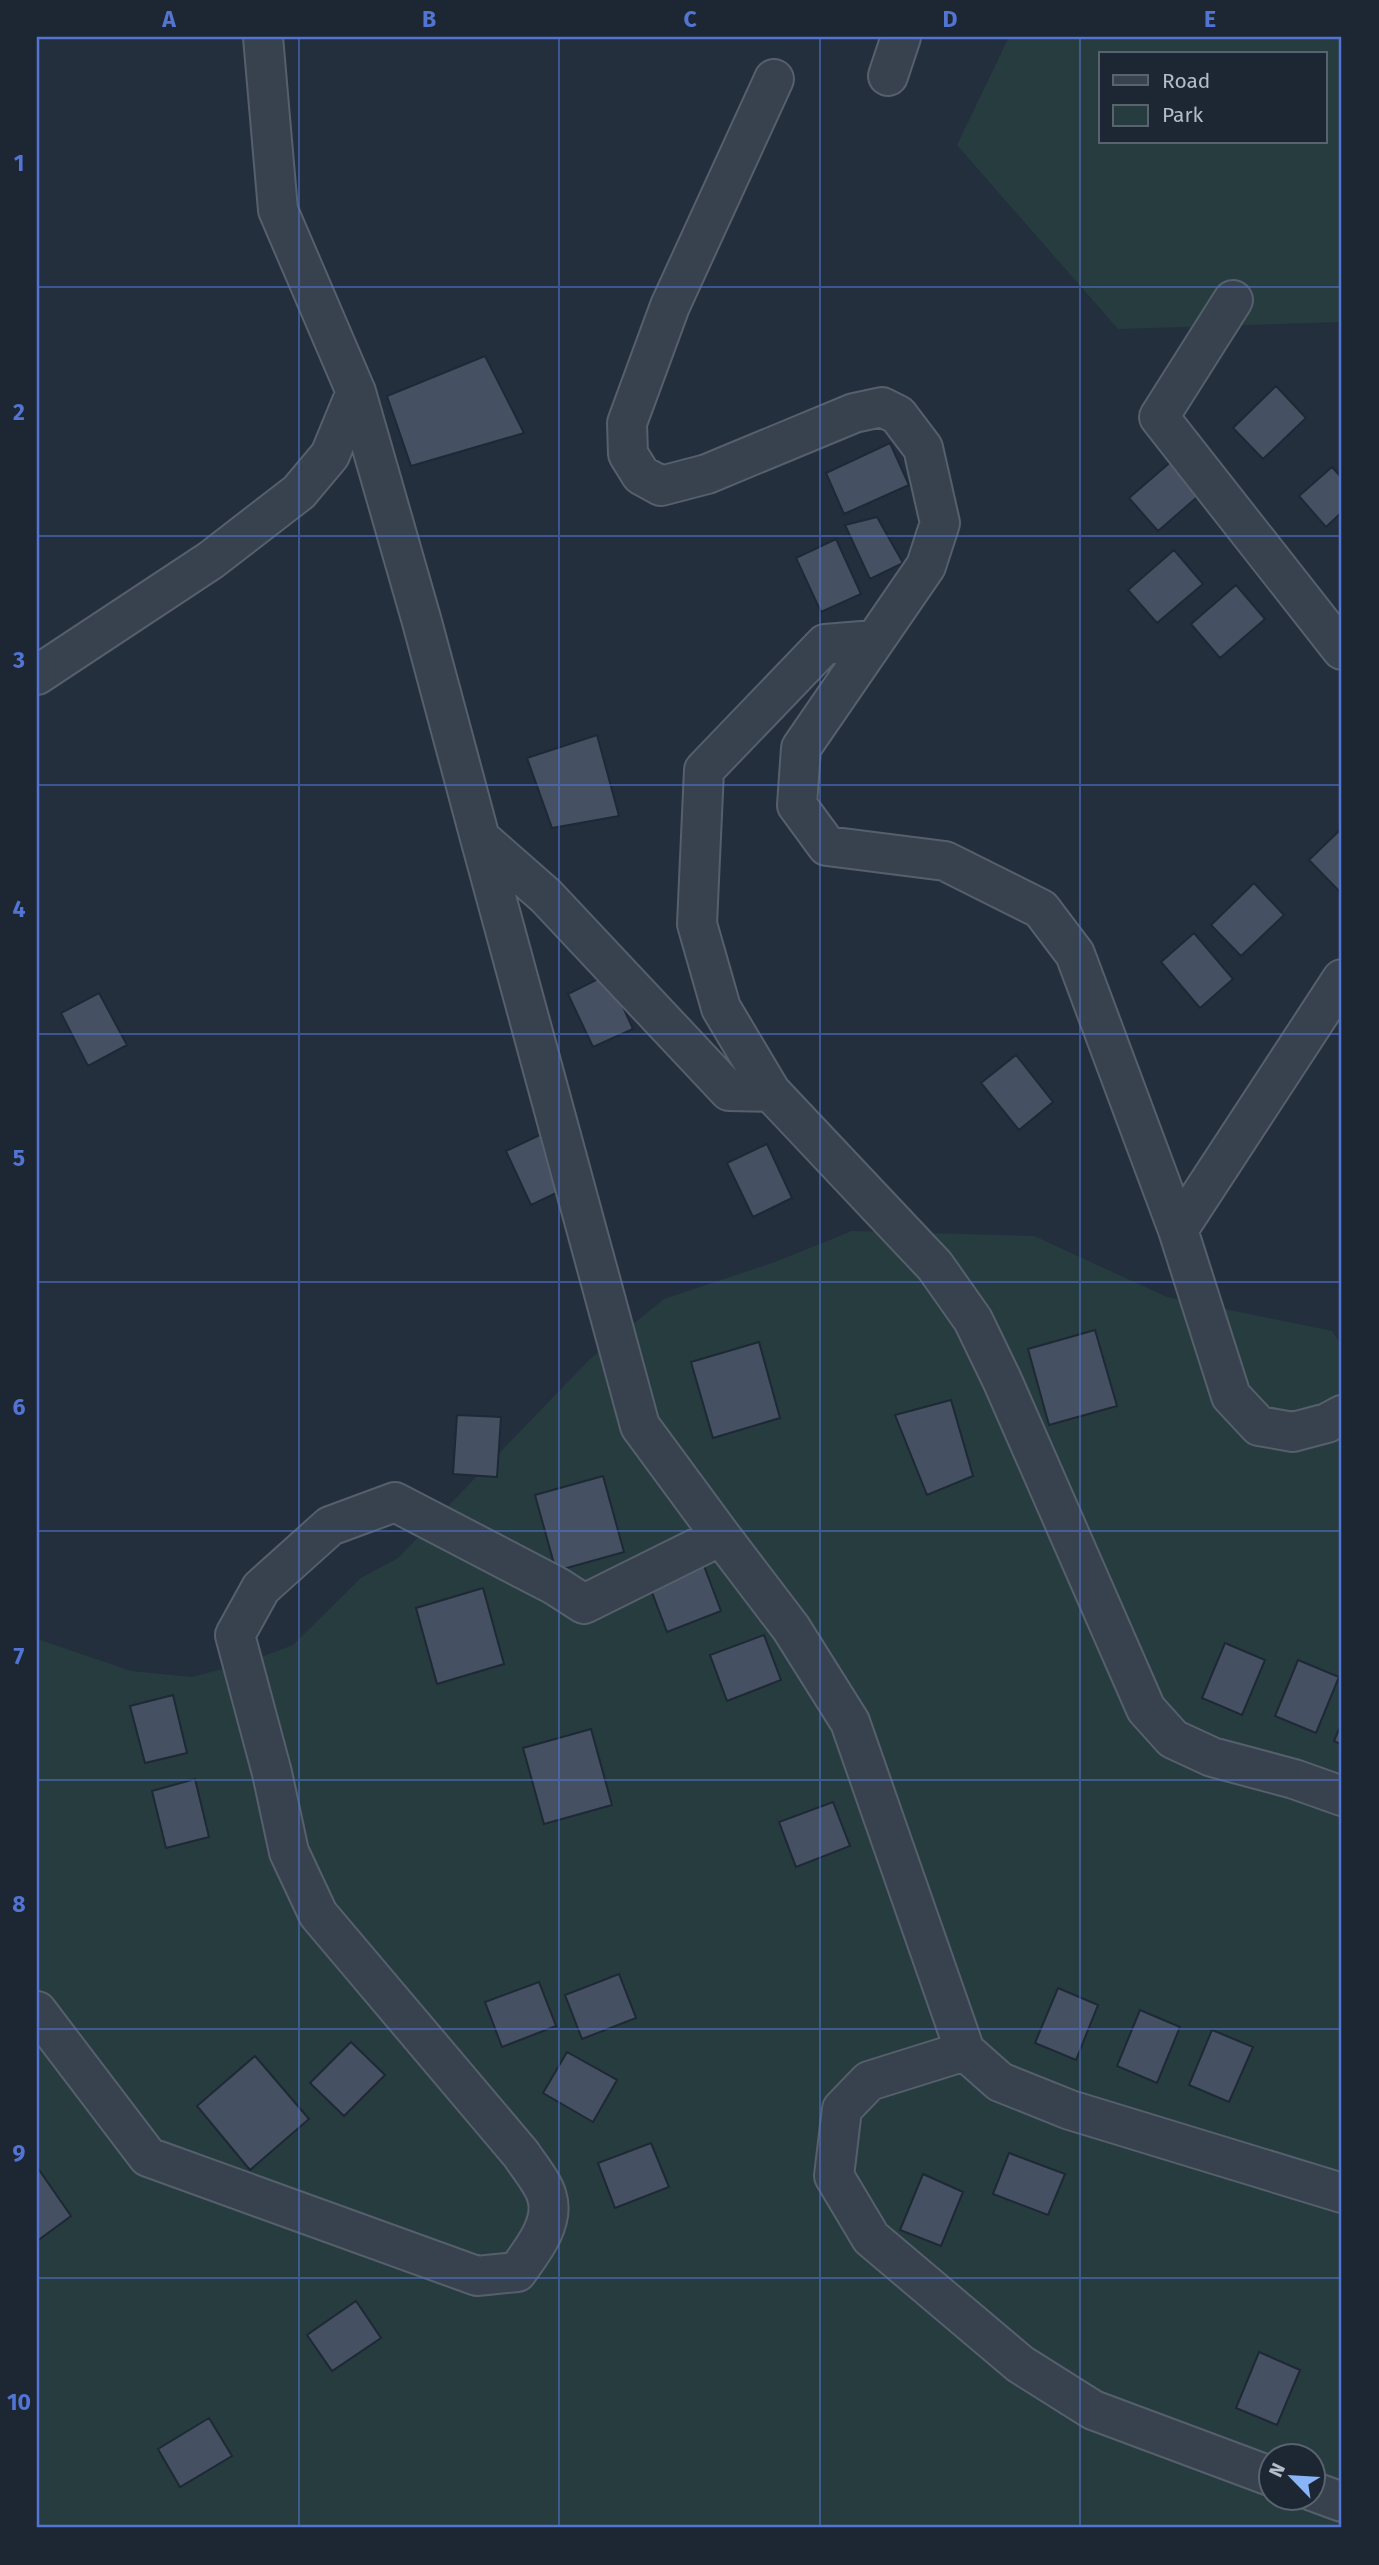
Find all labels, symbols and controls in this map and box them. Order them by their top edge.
text: A [161,5,176,33]
text: B [422,5,436,33]
text: C [683,5,697,33]
text: D [943,5,958,33]
text: E [1204,5,1216,33]
legend [1099,52,1326,144]
text: Road [1162,68,1210,94]
text: Park [1162,102,1204,128]
text: 1 [14,149,24,177]
text: 2 [13,398,25,426]
text: 3 [12,646,25,674]
text: 4 [13,895,26,923]
text: 5 [13,1144,25,1172]
text: 6 [13,1393,26,1421]
text: 7 [14,1642,25,1670]
text: 8 [12,1890,26,1918]
text: 9 [13,2139,26,2167]
text: 10 [7,2388,31,2416]
north arrow [1256,2442,1326,2512]
text: N [1264,2459,1290,2481]

